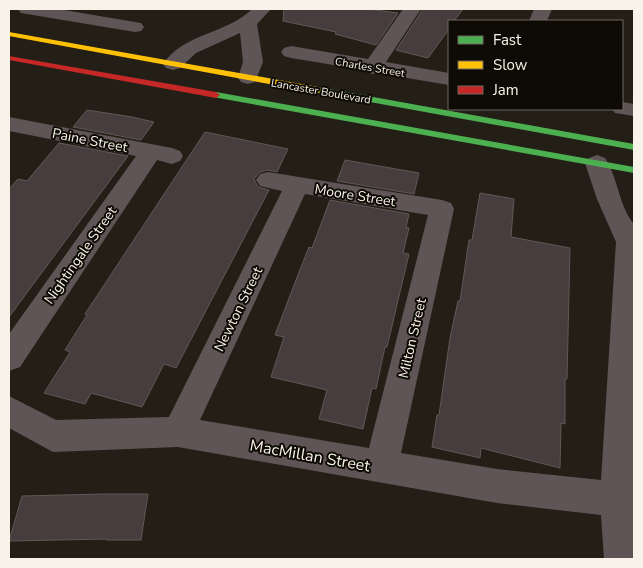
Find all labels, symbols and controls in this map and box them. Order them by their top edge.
legend [448,20,623,110]
text: Fast [493,30,522,50]
street label: Charles Street [334,54,406,81]
text: Slow [493,55,528,75]
street label: Lancaster Boulevard [270,75,372,108]
text: Jam [492,80,519,100]
street label: Paine Street [51,124,129,157]
street label: Moore Street [313,180,397,211]
street label: Nightingale Street [40,203,121,308]
street label: Newton Street [210,264,267,355]
street label: Milton Street [394,296,431,380]
street label: MacMillan Street [248,435,372,477]

